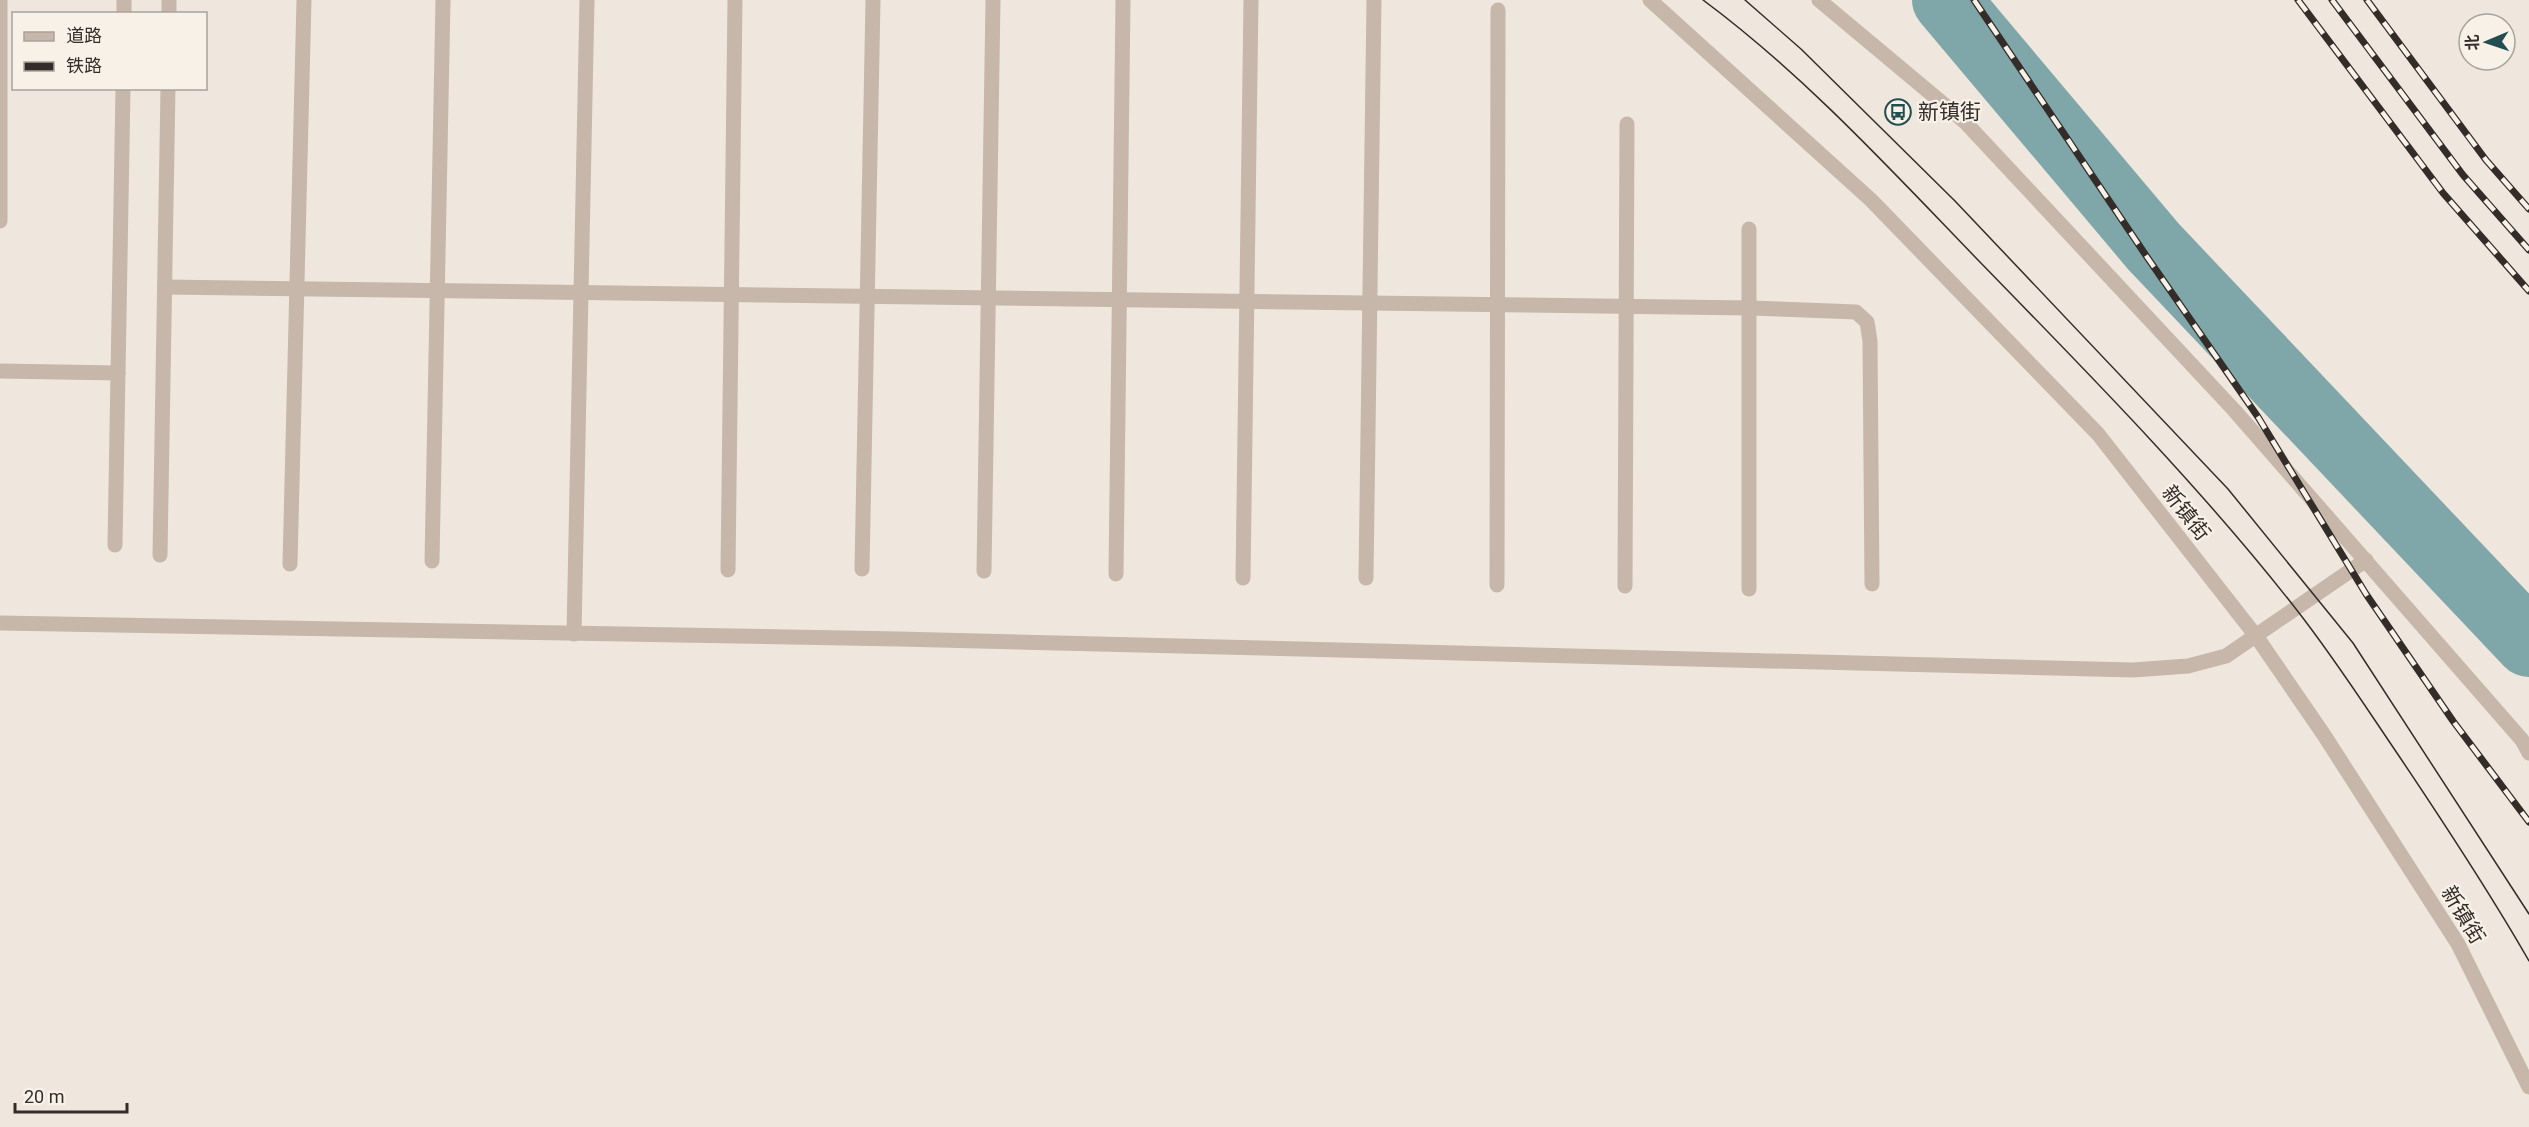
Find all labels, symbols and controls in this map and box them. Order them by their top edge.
legend [12,12,207,90]
north arrow [2457,12,2517,72]
text: 道路 [66,25,102,46]
text: 北 [2463,34,2482,51]
text: 铁路 [66,55,102,76]
bus stop icon: 新镇街 [1883,97,1913,127]
place label: 新镇街 [1918,100,1981,124]
street label: 新镇街 [2157,481,2215,545]
street label: 新镇街 [2436,882,2490,948]
scale bar [15,1076,128,1114]
text: 20 m [24,1086,64,1107]

